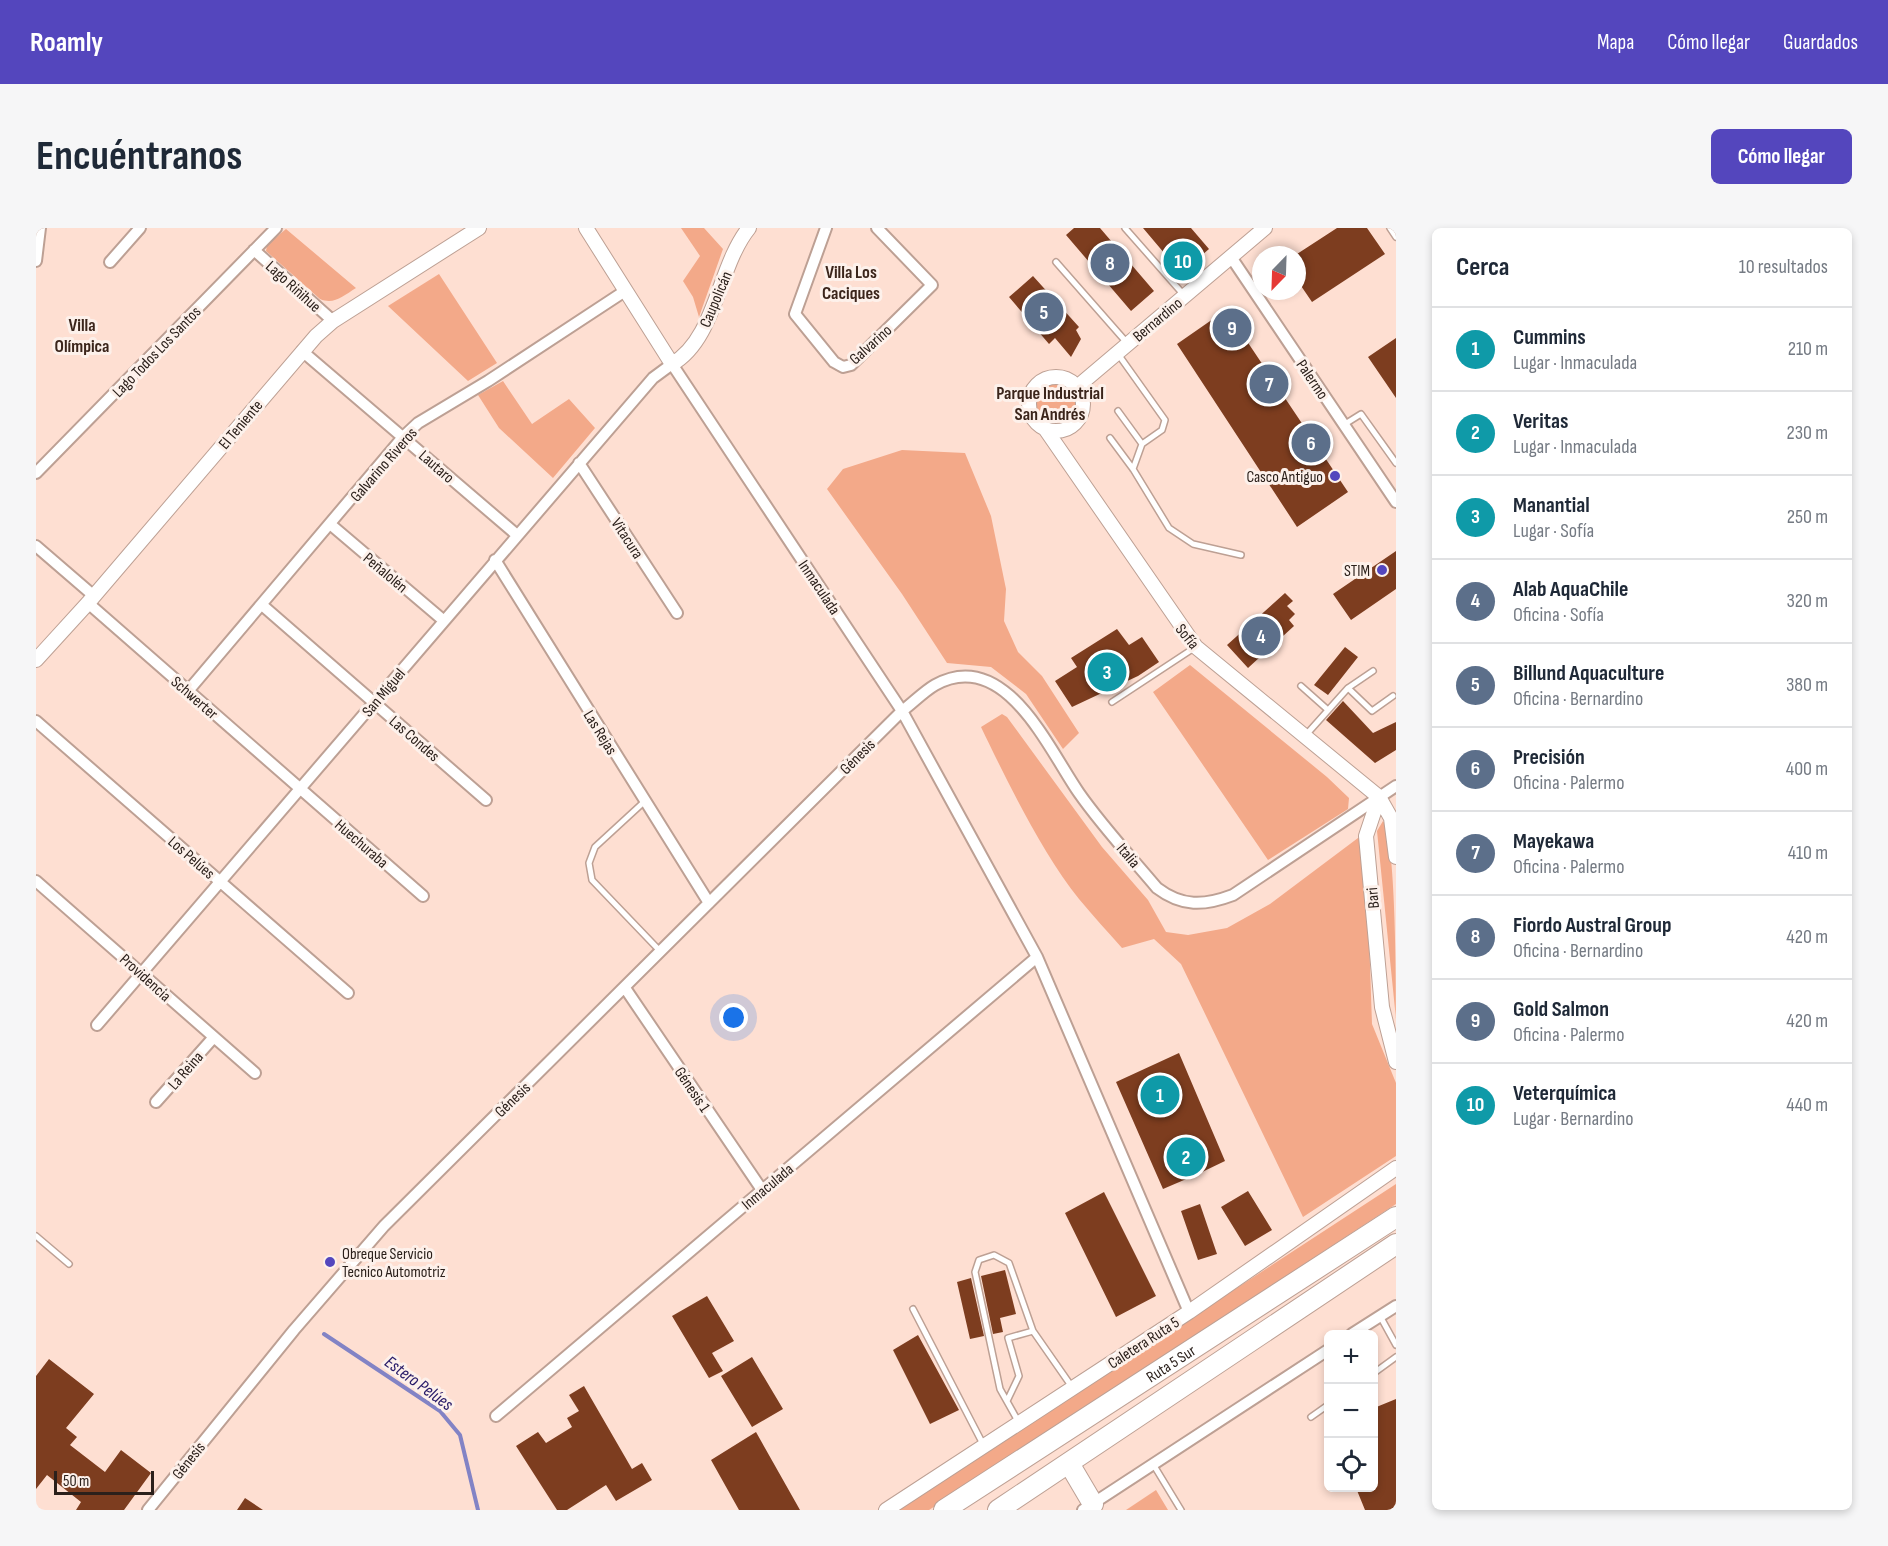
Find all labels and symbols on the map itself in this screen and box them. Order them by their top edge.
pin: 10 [1164,238,1202,284]
pin: 8 [1090,240,1130,285]
north arrow [1252,246,1306,300]
street label: Lago Riñihue [261,257,325,317]
district label: Villa Los Caciques [822,262,880,304]
street label: Caupolicán [696,269,737,330]
pin: 5 [1024,290,1064,334]
street label: Bernardino [1129,294,1187,346]
street label: Lago Todos Los Santos [109,302,205,401]
pin: 9 [1212,306,1252,350]
district label: Villa Olímpica [55,315,109,357]
street label: Galvarino [846,321,896,369]
street label: Palermo [1292,356,1332,403]
pin: 7 [1250,362,1288,406]
district label: Parque Industrial San Andrés [996,383,1104,425]
street label: El Teniente [215,396,267,453]
pin: 6 [1292,420,1330,466]
street label: Galvarino Riveros [347,424,422,506]
street label: Lautaro [414,447,458,488]
place label: Casco Antiguo [1246,468,1323,487]
marker: Casco Antiguo [1328,469,1342,483]
street label: Vitacura [607,515,647,563]
street label: Peñalolén [359,549,411,597]
street label: Inmaculada [794,557,844,619]
place label: STIM [1344,562,1370,581]
marker: STIM [1375,563,1389,577]
pin: 4 [1242,614,1280,658]
street label: Sofía [1171,620,1203,653]
pin: 3 [1088,650,1126,694]
street label: San Miguel [358,665,410,721]
street label: Schwerter [167,673,222,724]
street label: Las Rejas [579,707,621,759]
street label: Las Condes [385,712,443,766]
street label: Génesis [836,735,880,779]
street label: Huechuraba [330,816,392,872]
street label: Los Pelúes [164,833,218,884]
street label: Italia [1112,840,1144,872]
street label: Bari [1363,887,1384,909]
street label: Providencia [116,950,174,1006]
your location [719,1003,748,1032]
street label: La Reina [164,1048,208,1094]
street label: Génesis 1 [670,1064,714,1116]
pin: 1 [1140,1072,1180,1118]
street label: Génesis [491,1078,535,1122]
pin: 2 [1166,1134,1206,1180]
street label: Inmaculada [738,1160,798,1214]
place label: Obreque Servicio Tecnico Automotriz [342,1245,446,1282]
marker: Obreque Servicio Tecnico Automotriz [323,1255,337,1269]
street label: Caletera Ruta 5 [1105,1313,1183,1373]
street label: Ruta 5 Sur [1143,1341,1200,1387]
water label: Estero Pelúes [380,1352,457,1416]
street label: Génesis [169,1438,210,1483]
scale bar [54,1468,154,1496]

